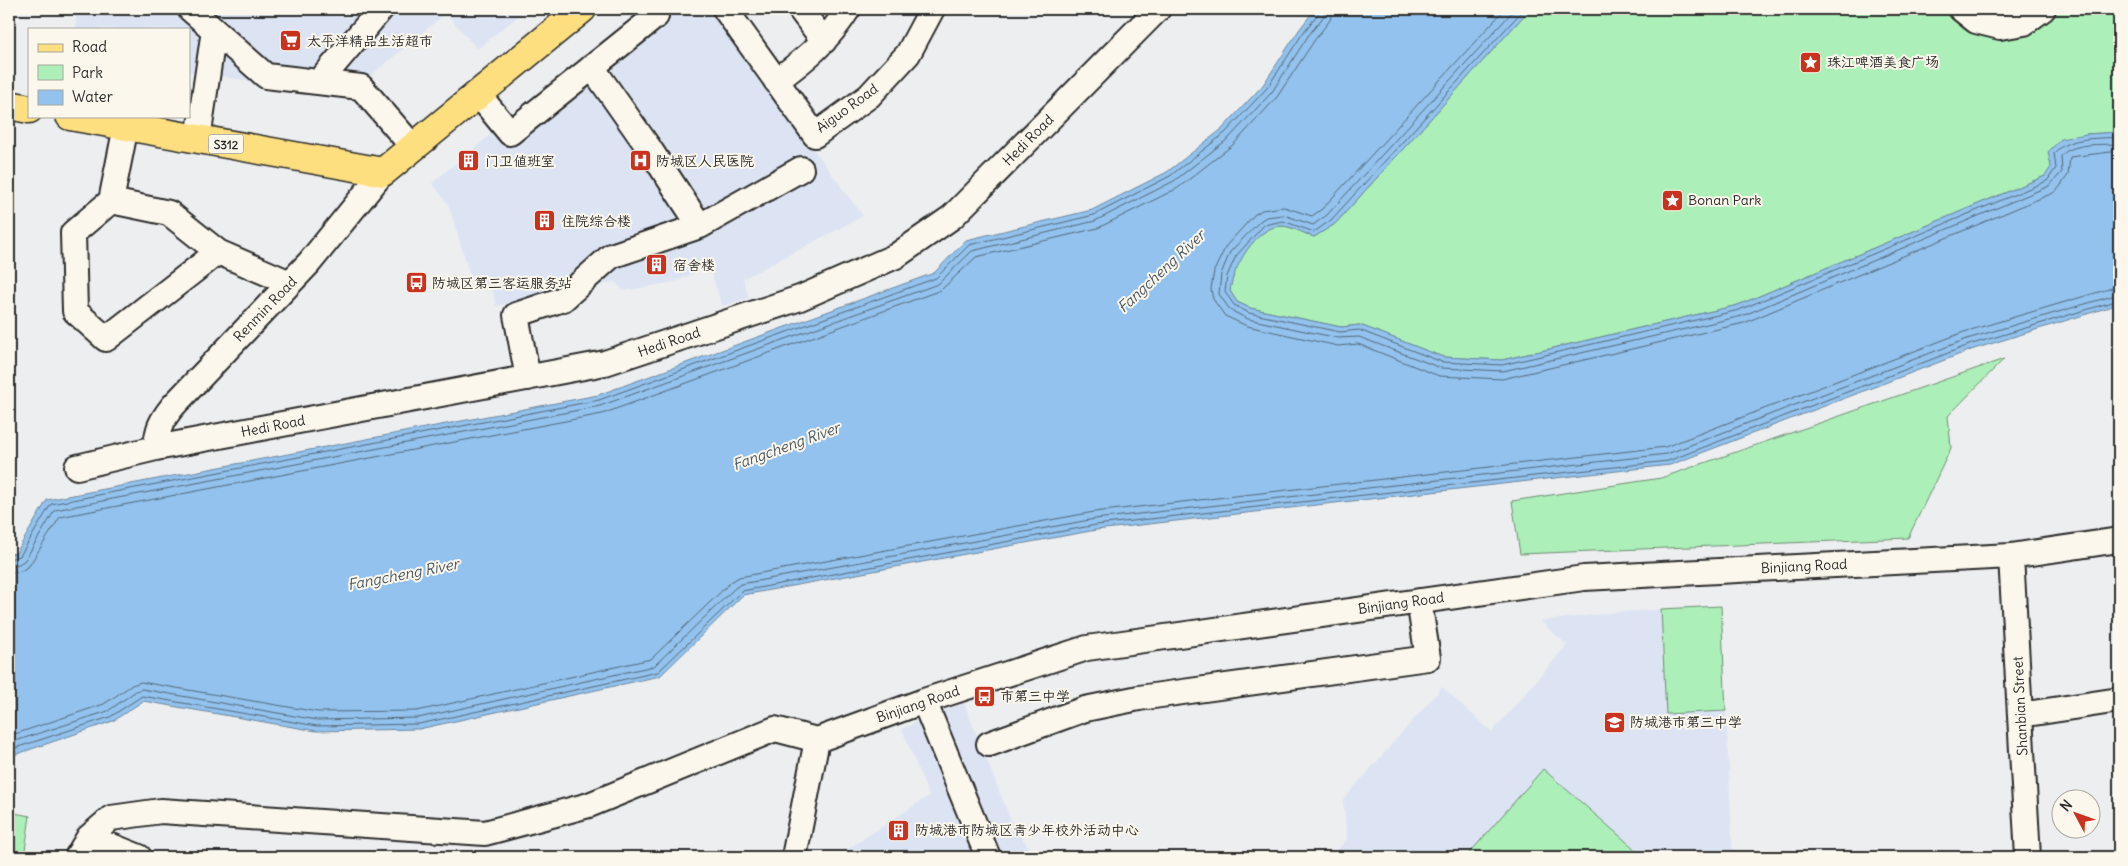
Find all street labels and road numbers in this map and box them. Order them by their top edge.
street label: Aiguo Road [813,80,881,136]
street label: Hedi Road [999,111,1057,169]
road number: S312 [208,134,244,154]
street label: Renmin Road [229,273,301,345]
street label: Hedi Road [635,323,703,361]
street label: Hedi Road [239,411,307,441]
street label: Binjiang Road [1760,555,1848,577]
street label: Binjiang Road [1357,588,1445,618]
street label: Shanbian Street [2008,656,2032,756]
street label: Binjiang Road [874,681,962,727]

